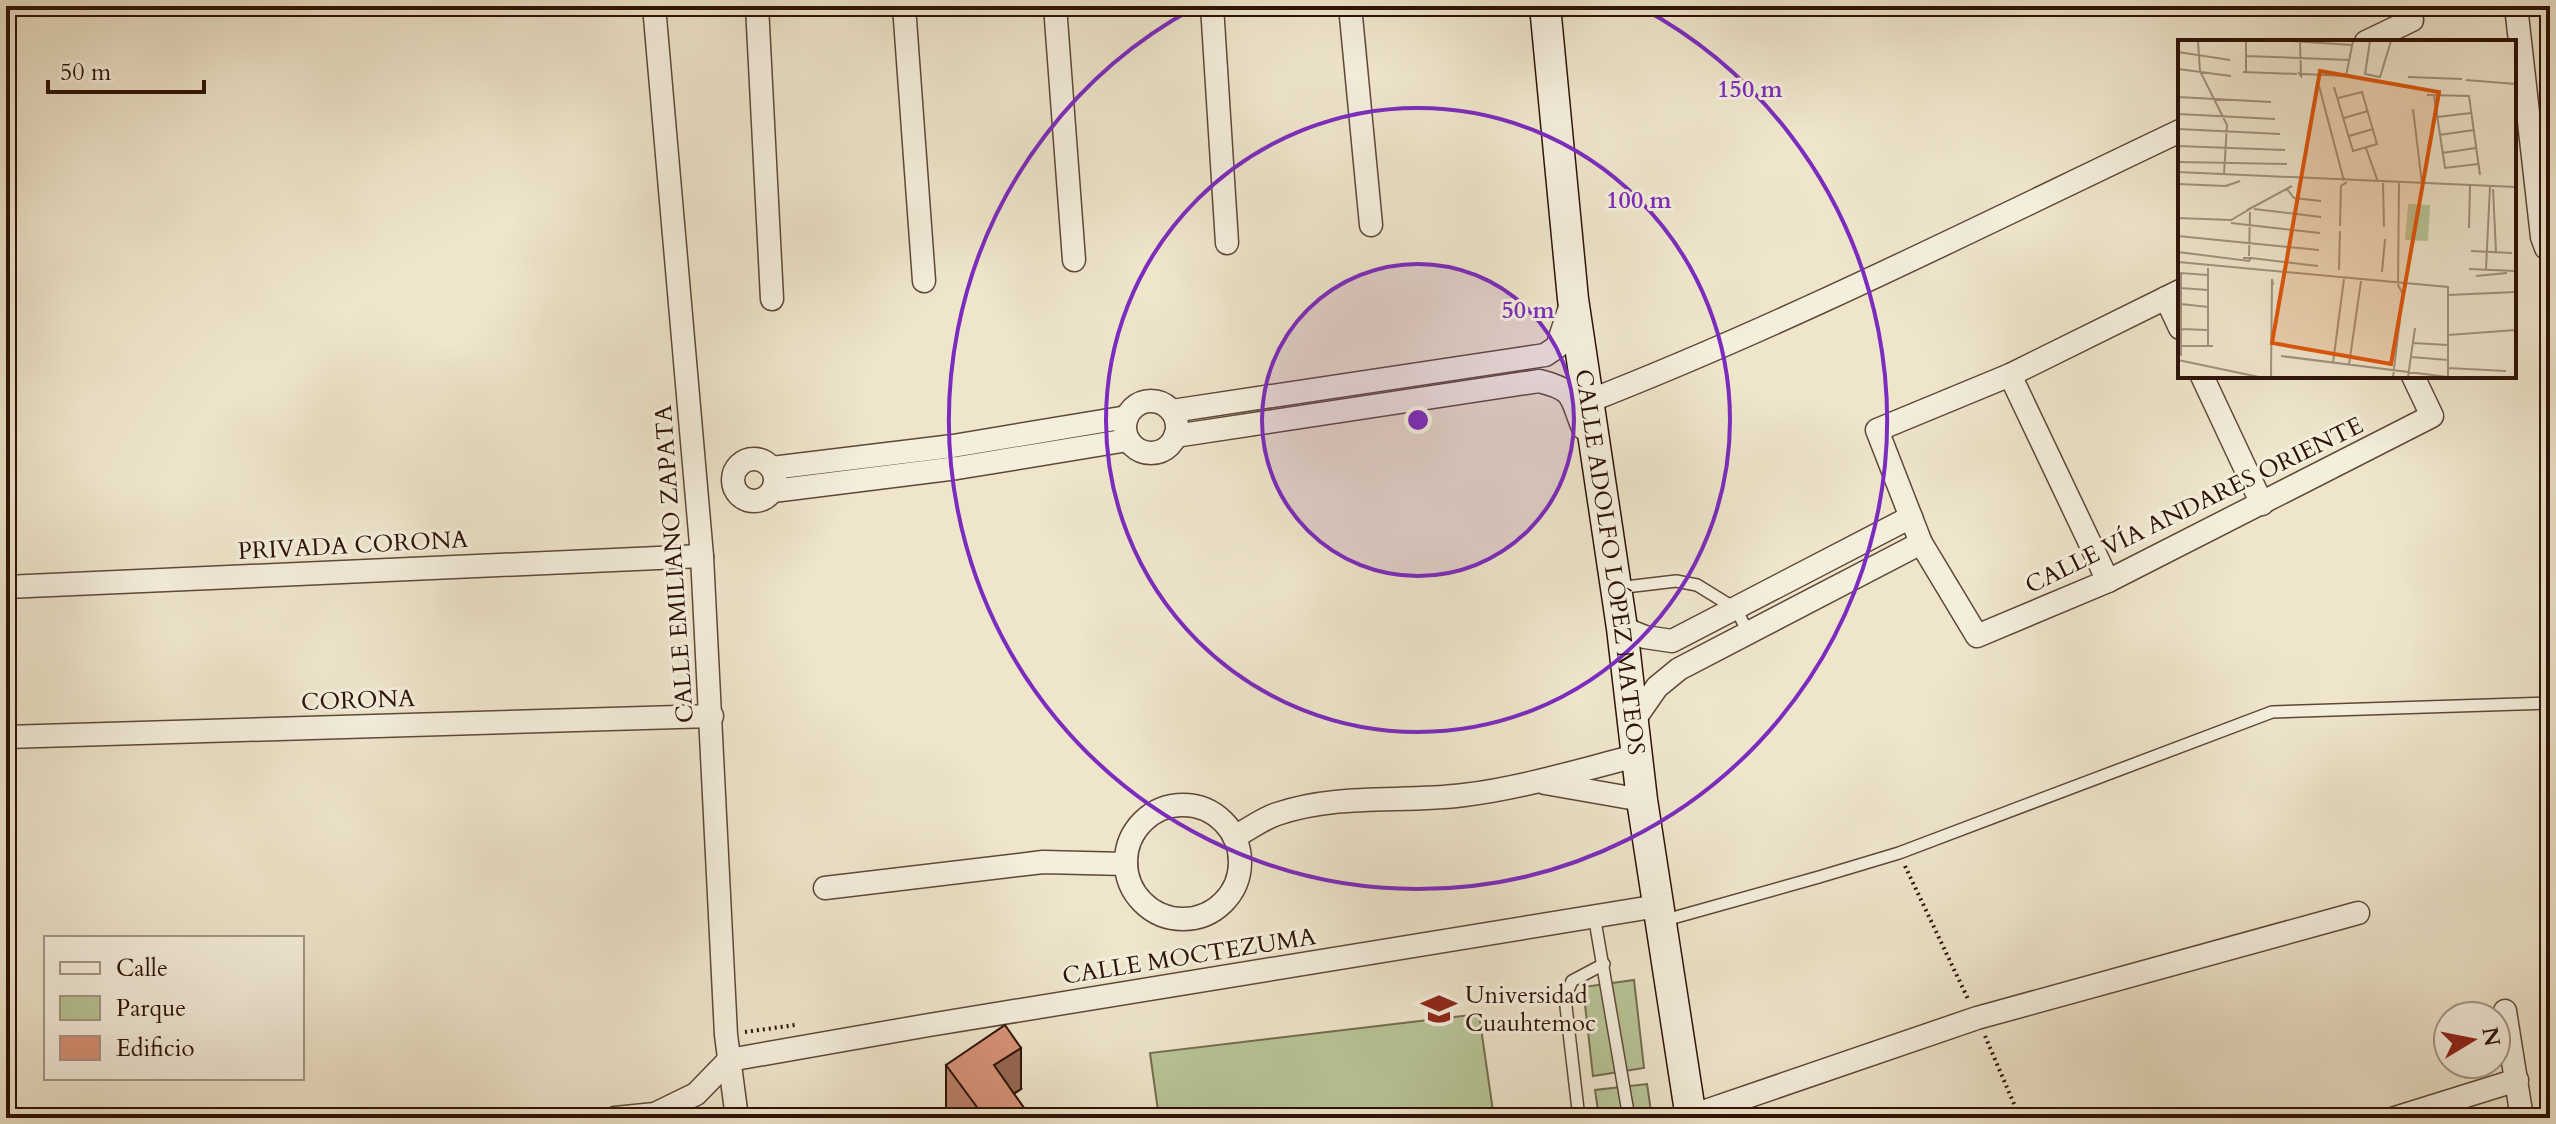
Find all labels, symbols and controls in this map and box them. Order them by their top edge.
inset map [2178,40,2516,378]
scale bar [48,44,204,94]
text: 50 m [60,56,112,89]
text: 150 m [1717,73,1784,106]
text: 100 m [1606,184,1673,217]
text: 50 m [1501,294,1555,327]
street label: CALLE ADOLFO LÓPEZ MATEOS [1567,367,1653,757]
street label: CALLE EMILIANO ZAPATA [647,403,702,724]
centre of rings [1404,406,1432,434]
street label: CALLE VÍA ANDARES ORIENTE [2020,409,2369,602]
street label: PRIVADA CORONA [237,523,470,568]
street label: CORONA [300,682,416,719]
street label: CALLE MOCTEZUMA [1060,920,1319,993]
legend [44,936,304,1080]
text: Calle [116,952,168,985]
place label: Universidad Cuauhtemoc [1465,979,1596,1040]
school or university icon: Universidad Cuauhtemoc [1420,990,1458,1028]
text: Parque [116,992,186,1025]
north arrow [2432,1000,2512,1080]
text: N [2474,1025,2507,1049]
text: Edificio [116,1032,195,1065]

